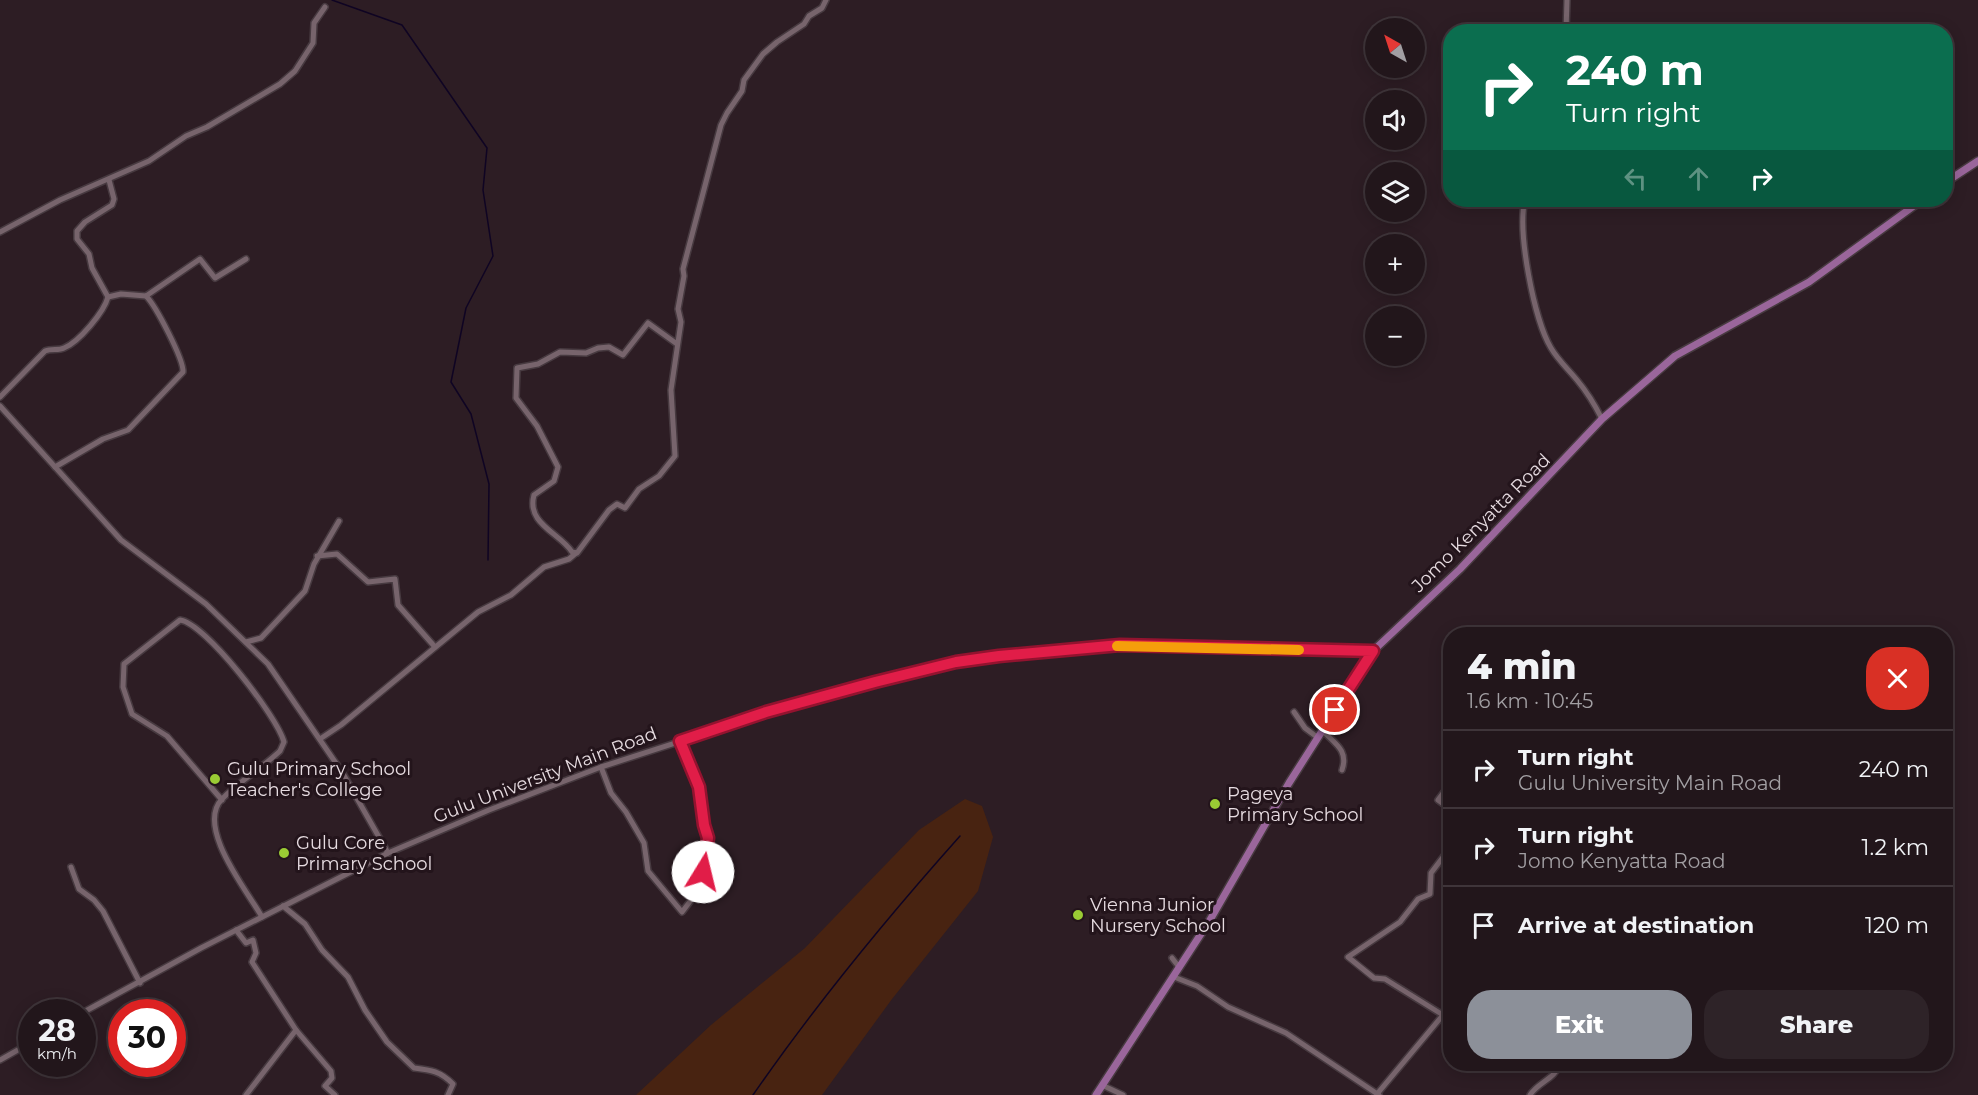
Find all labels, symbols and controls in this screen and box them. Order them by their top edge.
north arrow [1365,18,1425,78]
map controls [1365,18,1425,366]
text: 240 m [1566,44,1704,96]
icon: right [1467,48,1545,126]
button: sound [1365,90,1425,150]
text: Turn right [1566,96,1701,129]
button: layers [1365,162,1425,222]
icon: left [1619,162,1652,195]
icon: ahead [1682,162,1715,195]
icon: right [1745,162,1778,195]
button: + [1365,234,1425,294]
button: − [1365,306,1425,366]
street label: Jomo Kenyatta Road [1406,449,1555,598]
text: 4 min [1467,644,1577,688]
button: close [1866,647,1929,710]
pin [1309,684,1360,735]
text: 1.6 km · 10:45 [1467,689,1593,713]
icon: arrive [1318,693,1351,726]
street label: Gulu University Main Road [430,722,660,828]
text: Turn right [1518,744,1633,771]
icon: right [1467,753,1500,786]
text: 240 m [1859,756,1929,783]
place label: Gulu Primary School Teacher's College [227,758,411,801]
text: Gulu University Main Road [1518,771,1782,795]
marker: Gulu Primary School Teacher's College [208,772,222,786]
place label: Pageya Primary School [1227,783,1363,826]
marker: Pageya Primary School [1208,797,1222,811]
text: Turn right [1518,822,1633,849]
icon: right [1467,831,1500,864]
place label: Gulu Core Primary School [296,832,432,875]
text: 1.2 km [1862,834,1929,861]
position arrow [671,840,735,904]
marker: Gulu Core Primary School [277,846,291,860]
text: Jomo Kenyatta Road [1518,849,1726,873]
place label: Vienna Junior Nursery School [1090,894,1226,937]
marker: Vienna Junior Nursery School [1071,908,1085,922]
icon: arrive [1467,909,1500,942]
text: Arrive at destination [1518,912,1754,939]
text: 120 m [1865,912,1929,939]
button: Exit [1467,990,1692,1059]
button: Share [1704,990,1929,1059]
speed limit sign: 30 [108,999,186,1077]
text: 28 [38,1012,76,1049]
text: km/h [37,1044,77,1063]

